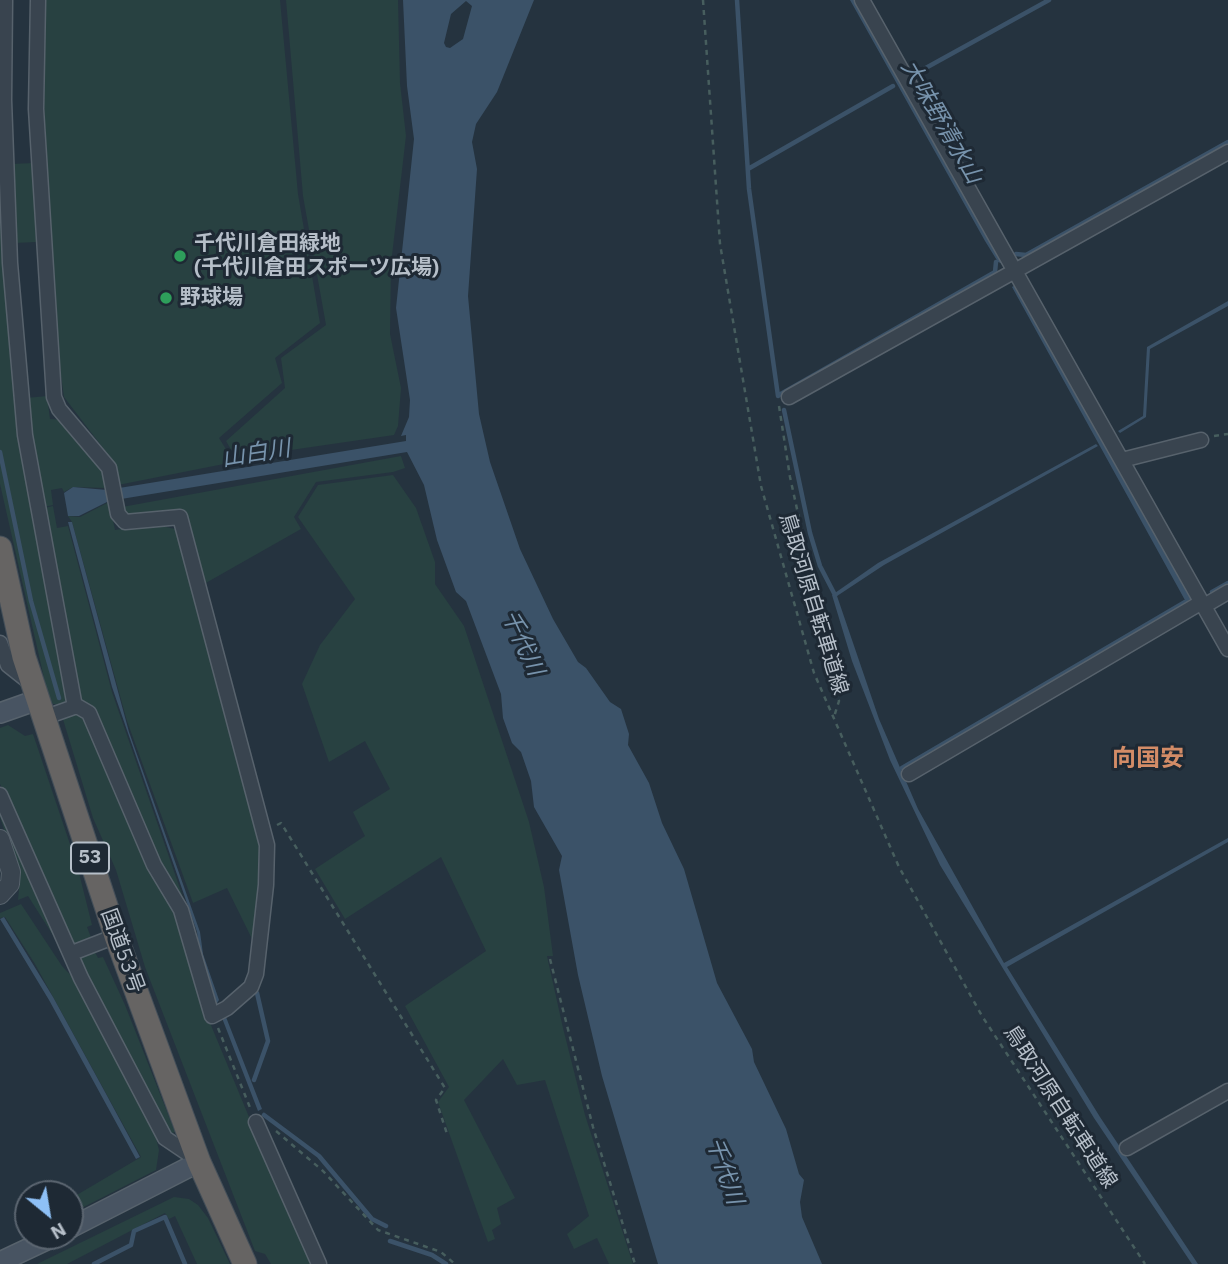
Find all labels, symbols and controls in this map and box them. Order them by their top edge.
water label: 大味野清水山 [895,55,987,189]
place label: 千代川倉田緑地 (千代川倉田スポーツ広場) [194,231,439,281]
marker: 千代川倉田緑地 (千代川倉田スポーツ広場) [172,248,188,264]
place label: 野球場 [180,285,243,311]
marker: 野球場 [158,290,174,306]
water label: 山白川 [220,435,292,473]
street label: 鳥取河原自転車道線 [773,510,853,698]
water label: 千代川 [495,606,549,680]
district label: 向国安 [1112,745,1184,773]
road number: 53 [71,842,109,874]
street label: 国道53号 [95,905,149,997]
street label: 鳥取河原自転車道線 [998,1021,1122,1193]
water label: 千代川 [700,1134,748,1208]
north arrow [14,1180,84,1250]
text: N [47,1218,70,1245]

